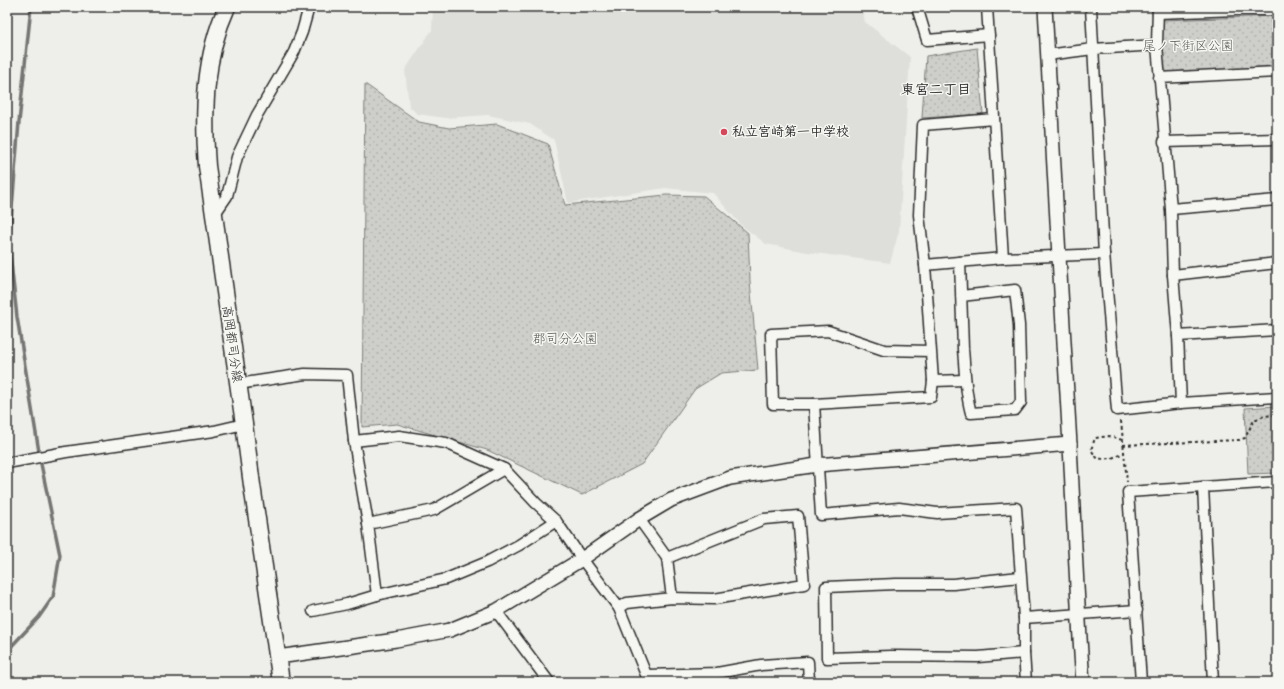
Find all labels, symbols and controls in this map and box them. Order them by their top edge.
park label: 尾ノ下街区公園 [1142,37,1234,55]
district label: 東宮二丁目 [901,80,971,100]
place label: 私立宮崎第一中学校 [732,123,849,141]
marker: 私立宮崎第一中学校 [719,127,729,137]
street label: 高岡都司分線 [218,304,246,385]
park label: 郡司分公園 [532,330,598,348]

